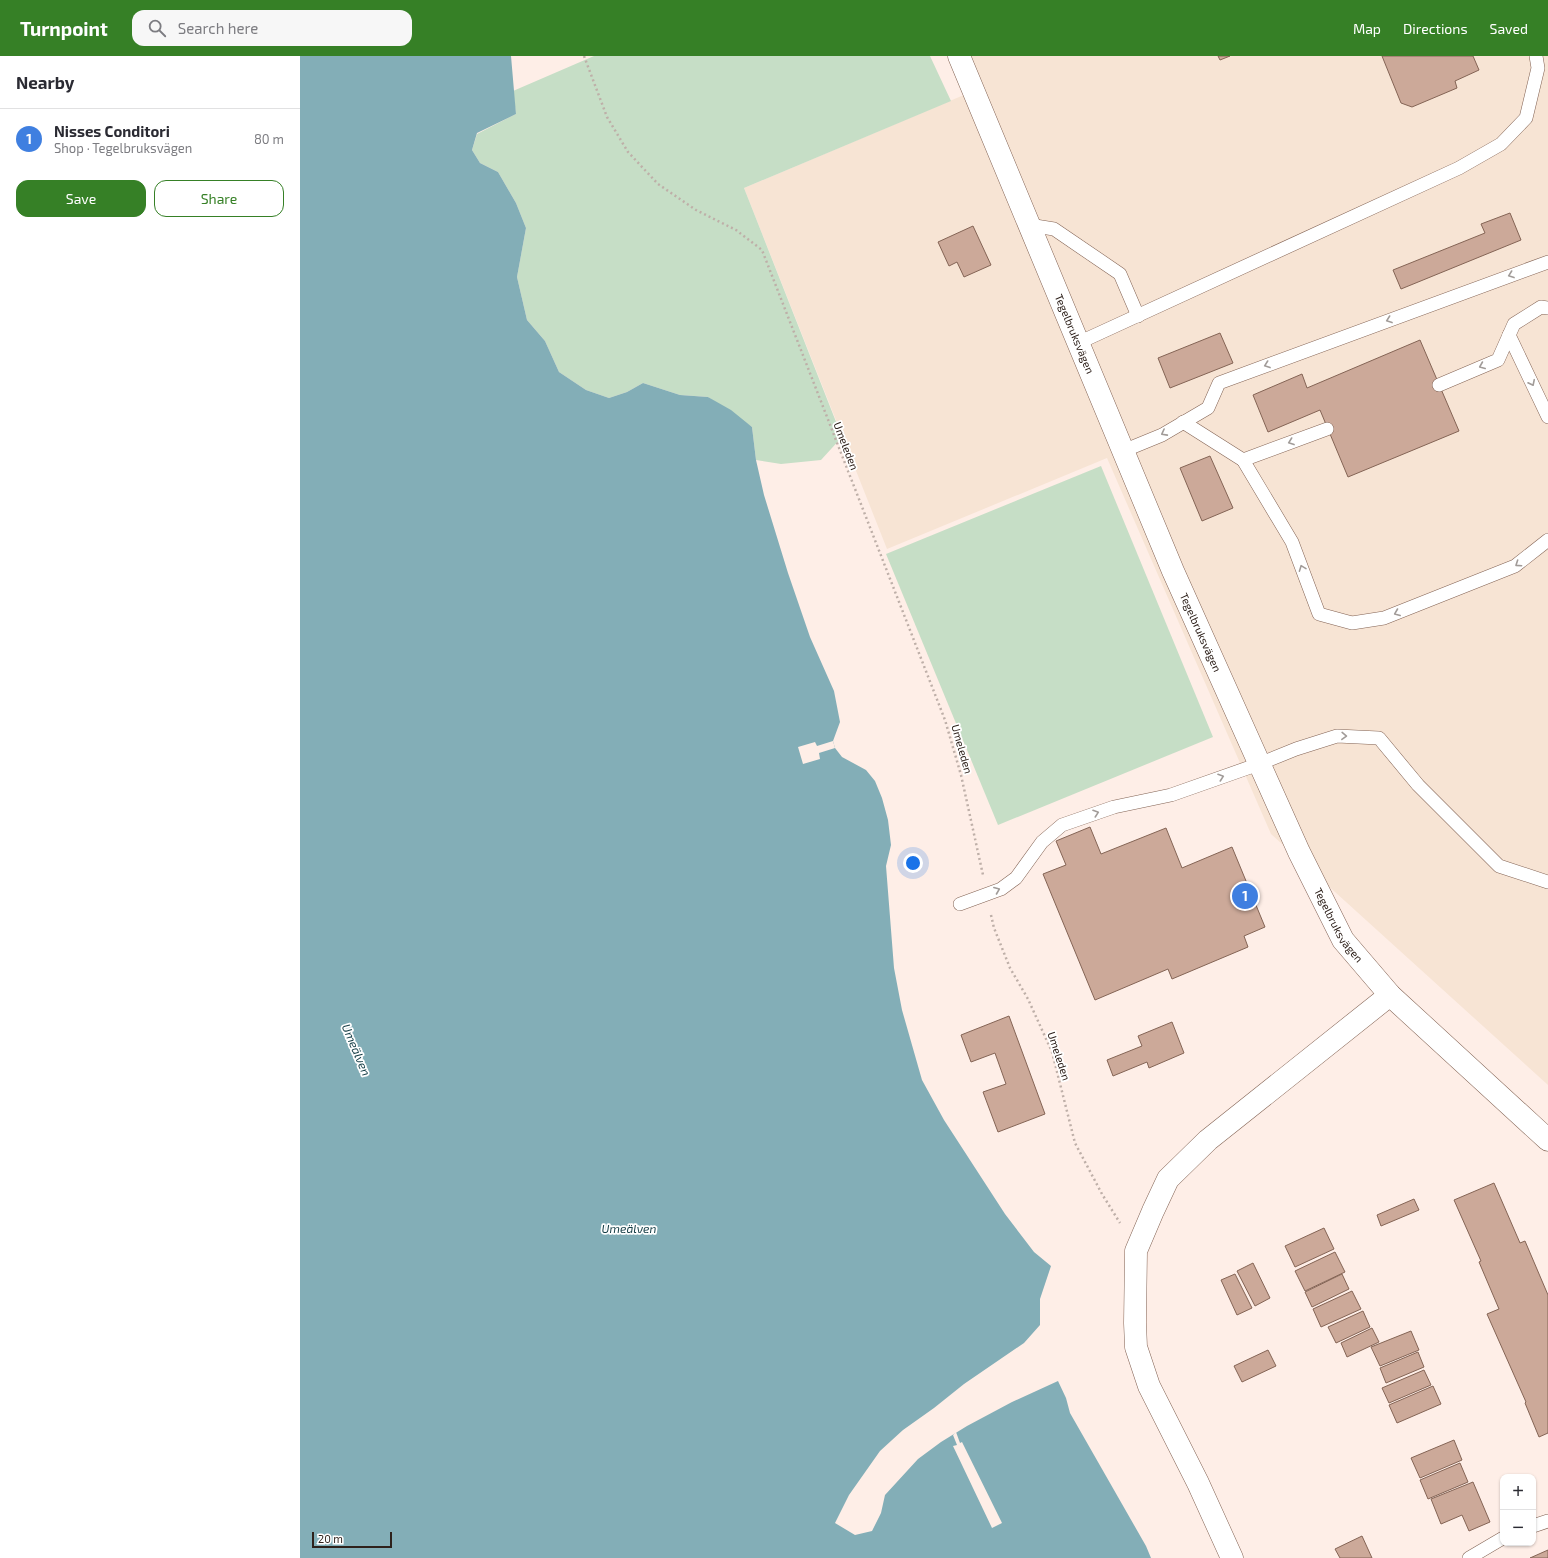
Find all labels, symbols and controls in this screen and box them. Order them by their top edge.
search box [132,10,412,46]
text: Turnpoint [20,17,108,40]
icon: search [146,17,168,39]
text: Search here [178,19,258,37]
text: Map [1353,20,1381,37]
text: Directions [1403,20,1468,37]
text: Saved [1490,20,1528,37]
text: Nearby [16,72,74,92]
text: Nisses Conditori [54,122,170,140]
text: 1 [26,131,32,147]
text: 80 m [254,131,284,147]
text: Shop · Tegelbruksvägen [54,140,192,156]
button: Save [16,180,146,217]
button: Share [154,180,284,217]
one-way arrow [1508,271,1515,279]
street label: Tegelbruksvägen [1053,292,1097,375]
one-way arrow [1386,316,1393,324]
one-way arrow [1264,360,1271,369]
one-way arrow [1479,361,1487,369]
one-way arrow [1527,379,1535,386]
street label: Umeleden [831,420,862,472]
one-way arrow [1161,429,1168,436]
one-way arrow [1287,438,1294,446]
one-way arrow [1515,559,1522,566]
one-way arrow [1298,564,1306,571]
street label: Tegelbruksvägen [1178,591,1224,674]
one-way arrow [1394,608,1402,616]
street label: Umeleden [949,723,976,775]
one-way arrow [1341,732,1347,741]
one-way arrow [1217,774,1224,782]
one-way arrow [1093,809,1100,818]
your location [903,853,923,873]
pin: 1 [1232,881,1258,911]
street label: Tegelbruksvägen [1312,885,1366,965]
one-way arrow [992,887,1000,895]
water label: Umeälven [340,1022,374,1078]
street label: Umeleden [1045,1030,1073,1082]
water label: Umeälven [602,1221,656,1235]
map controls [1500,1474,1536,1546]
button: + [1500,1474,1536,1510]
button: − [1500,1510,1536,1546]
scale bar [312,1530,392,1549]
text: 20 m [318,1532,343,1545]

